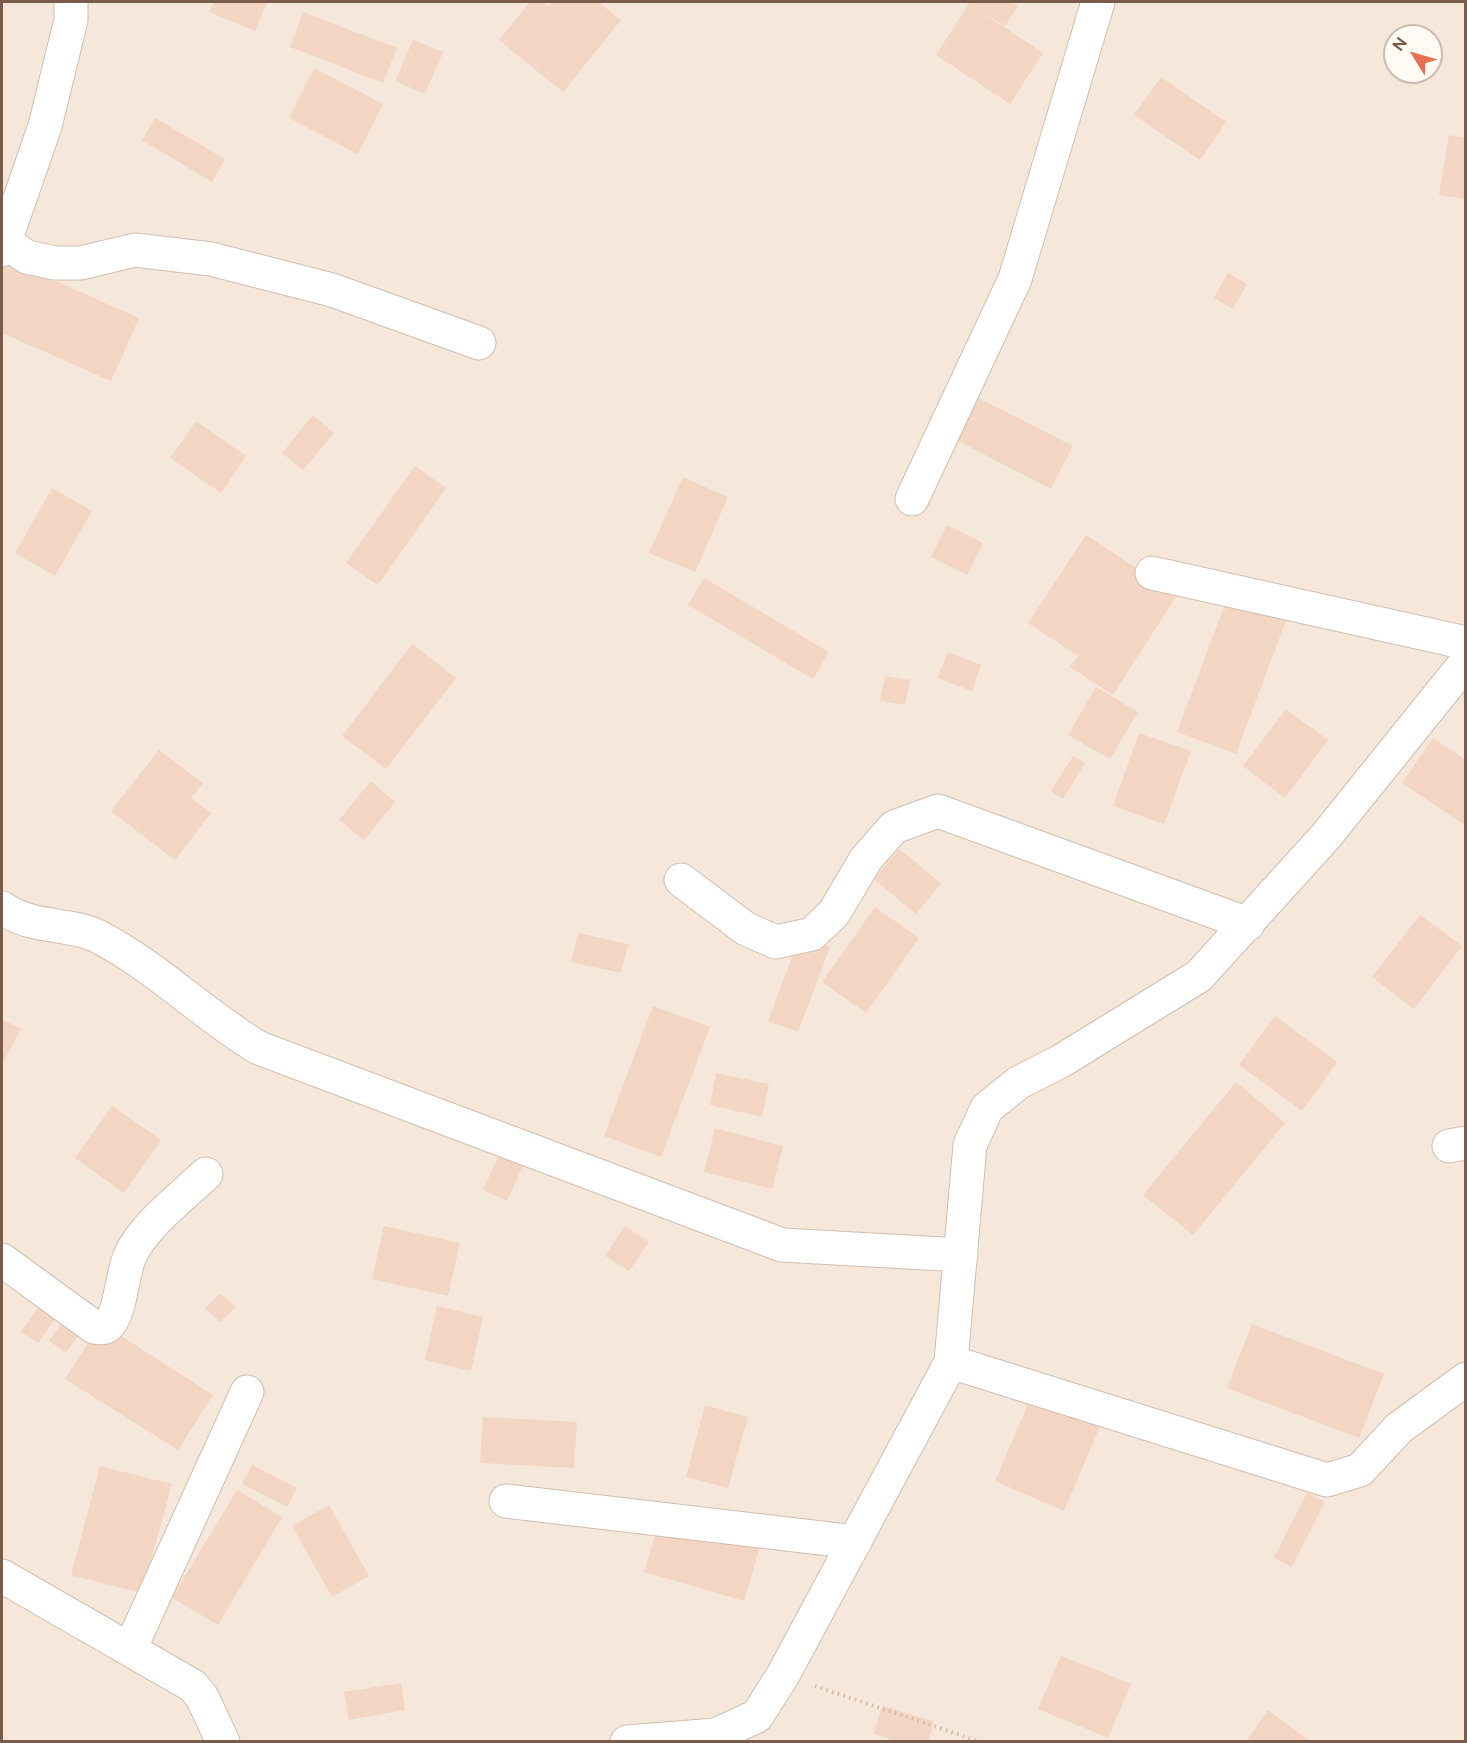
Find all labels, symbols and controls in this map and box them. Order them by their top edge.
north arrow [1383,24,1443,84]
text: N [1389,33,1411,55]

